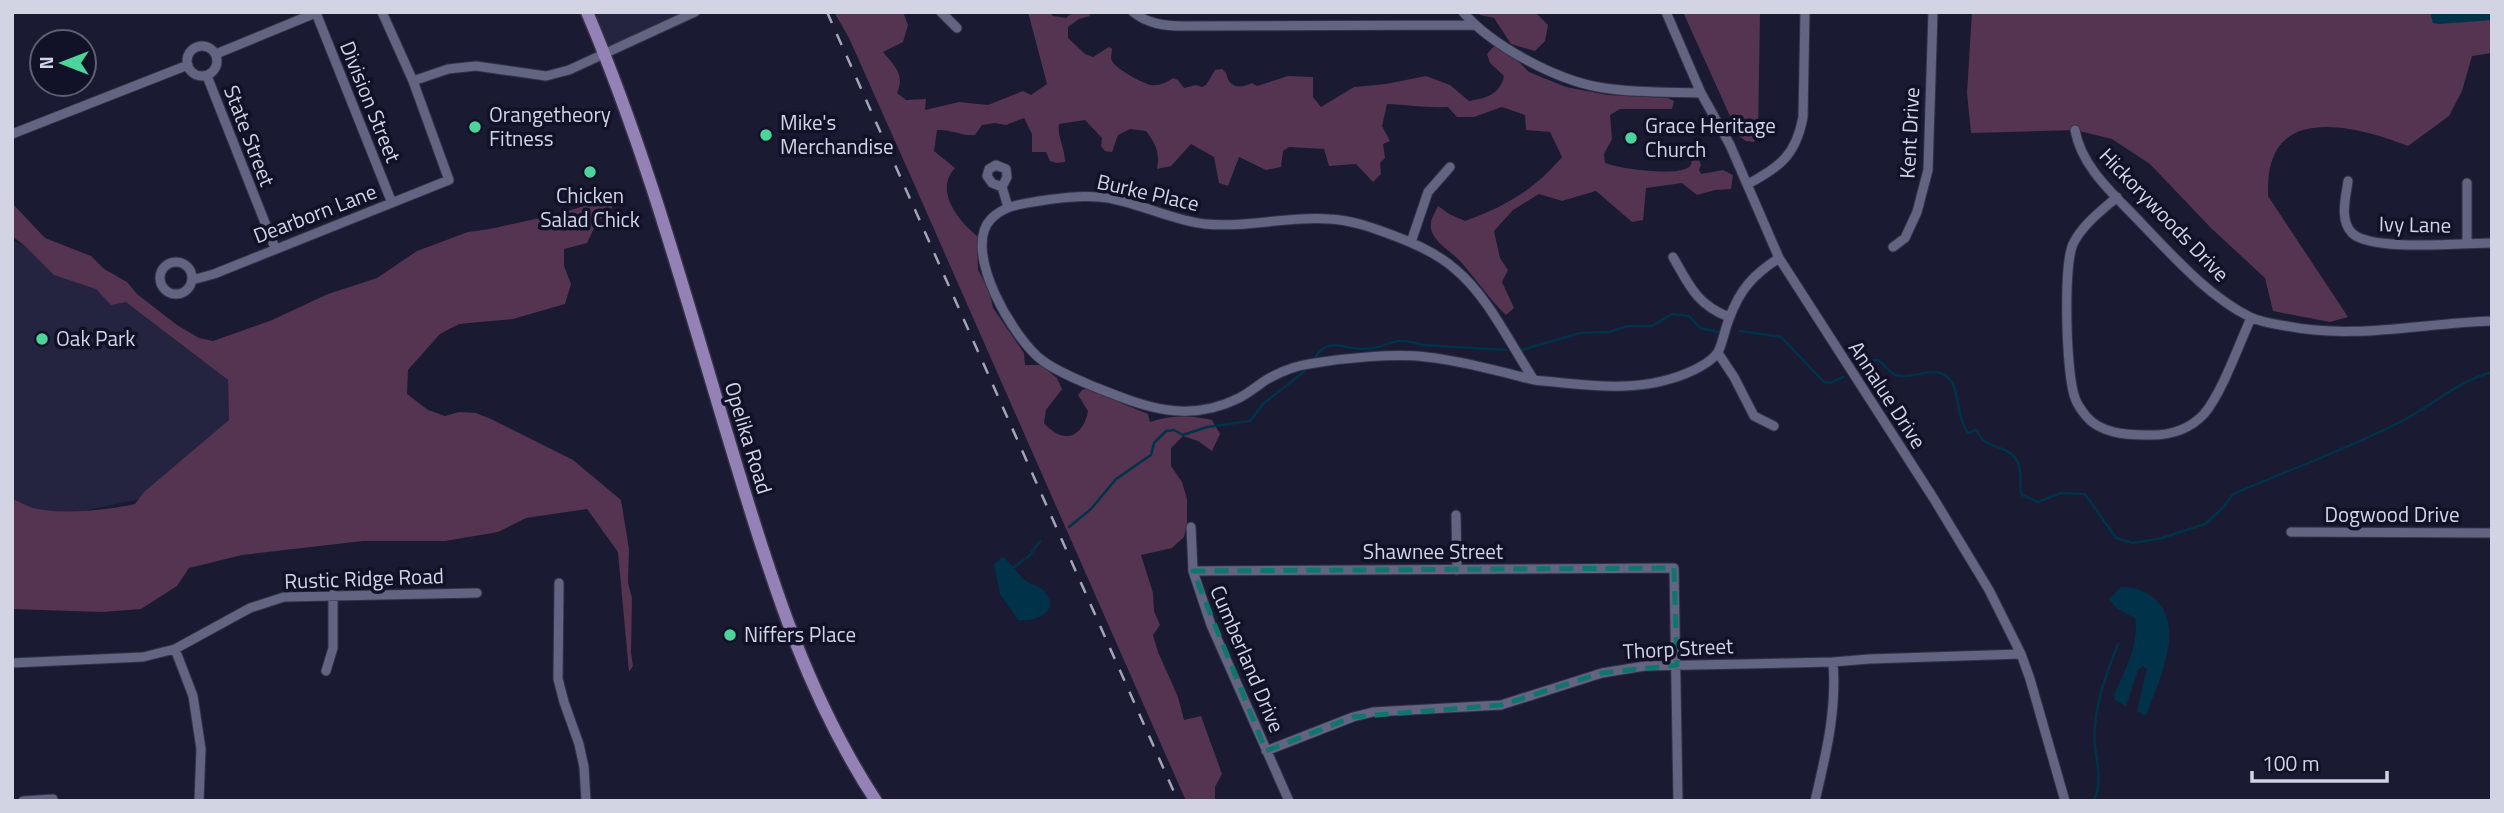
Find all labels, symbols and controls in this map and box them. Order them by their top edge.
north arrow [28,28,98,98]
street label: Division Street [332,36,410,168]
text: N [31,56,60,70]
street label: State Street [216,81,284,191]
street label: Kent Drive [1891,86,1927,179]
place label: Orangetheory Fitness [489,98,611,154]
place label: Mike's Merchandise [780,106,894,162]
place label: Grace Heritage Church [1645,109,1776,165]
marker: Orangetheory Fitness [467,119,483,135]
marker: Mike's Merchandise [758,127,774,143]
marker: Grace Heritage Church [1623,130,1639,146]
street label: Hickorywoods Drive [2092,140,2237,289]
marker: Chicken Salad Chick [582,164,598,180]
street label: Burke Place [1094,165,1202,219]
street label: Dearborn Lane [248,175,381,251]
place label: Chicken Salad Chick [540,179,640,235]
street label: Ivy Lane [2378,207,2452,241]
place label: Oak Park [56,322,135,354]
marker: Oak Park [34,331,50,347]
street label: Annalue Drive [1841,334,1935,455]
street label: Opelika Road [717,378,781,498]
street label: Dogwood Drive [2324,498,2460,530]
street label: Shawnee Street [1363,535,1504,567]
street label: Rustic Ridge Road [284,559,444,597]
street label: Cumberland Drive [1202,580,1293,737]
place label: Niffers Place [744,618,856,650]
marker: Niffers Place [722,627,738,643]
street label: Thorp Street [1622,629,1735,667]
scale bar [2252,740,2387,784]
text: 100 m [2262,747,2319,779]

